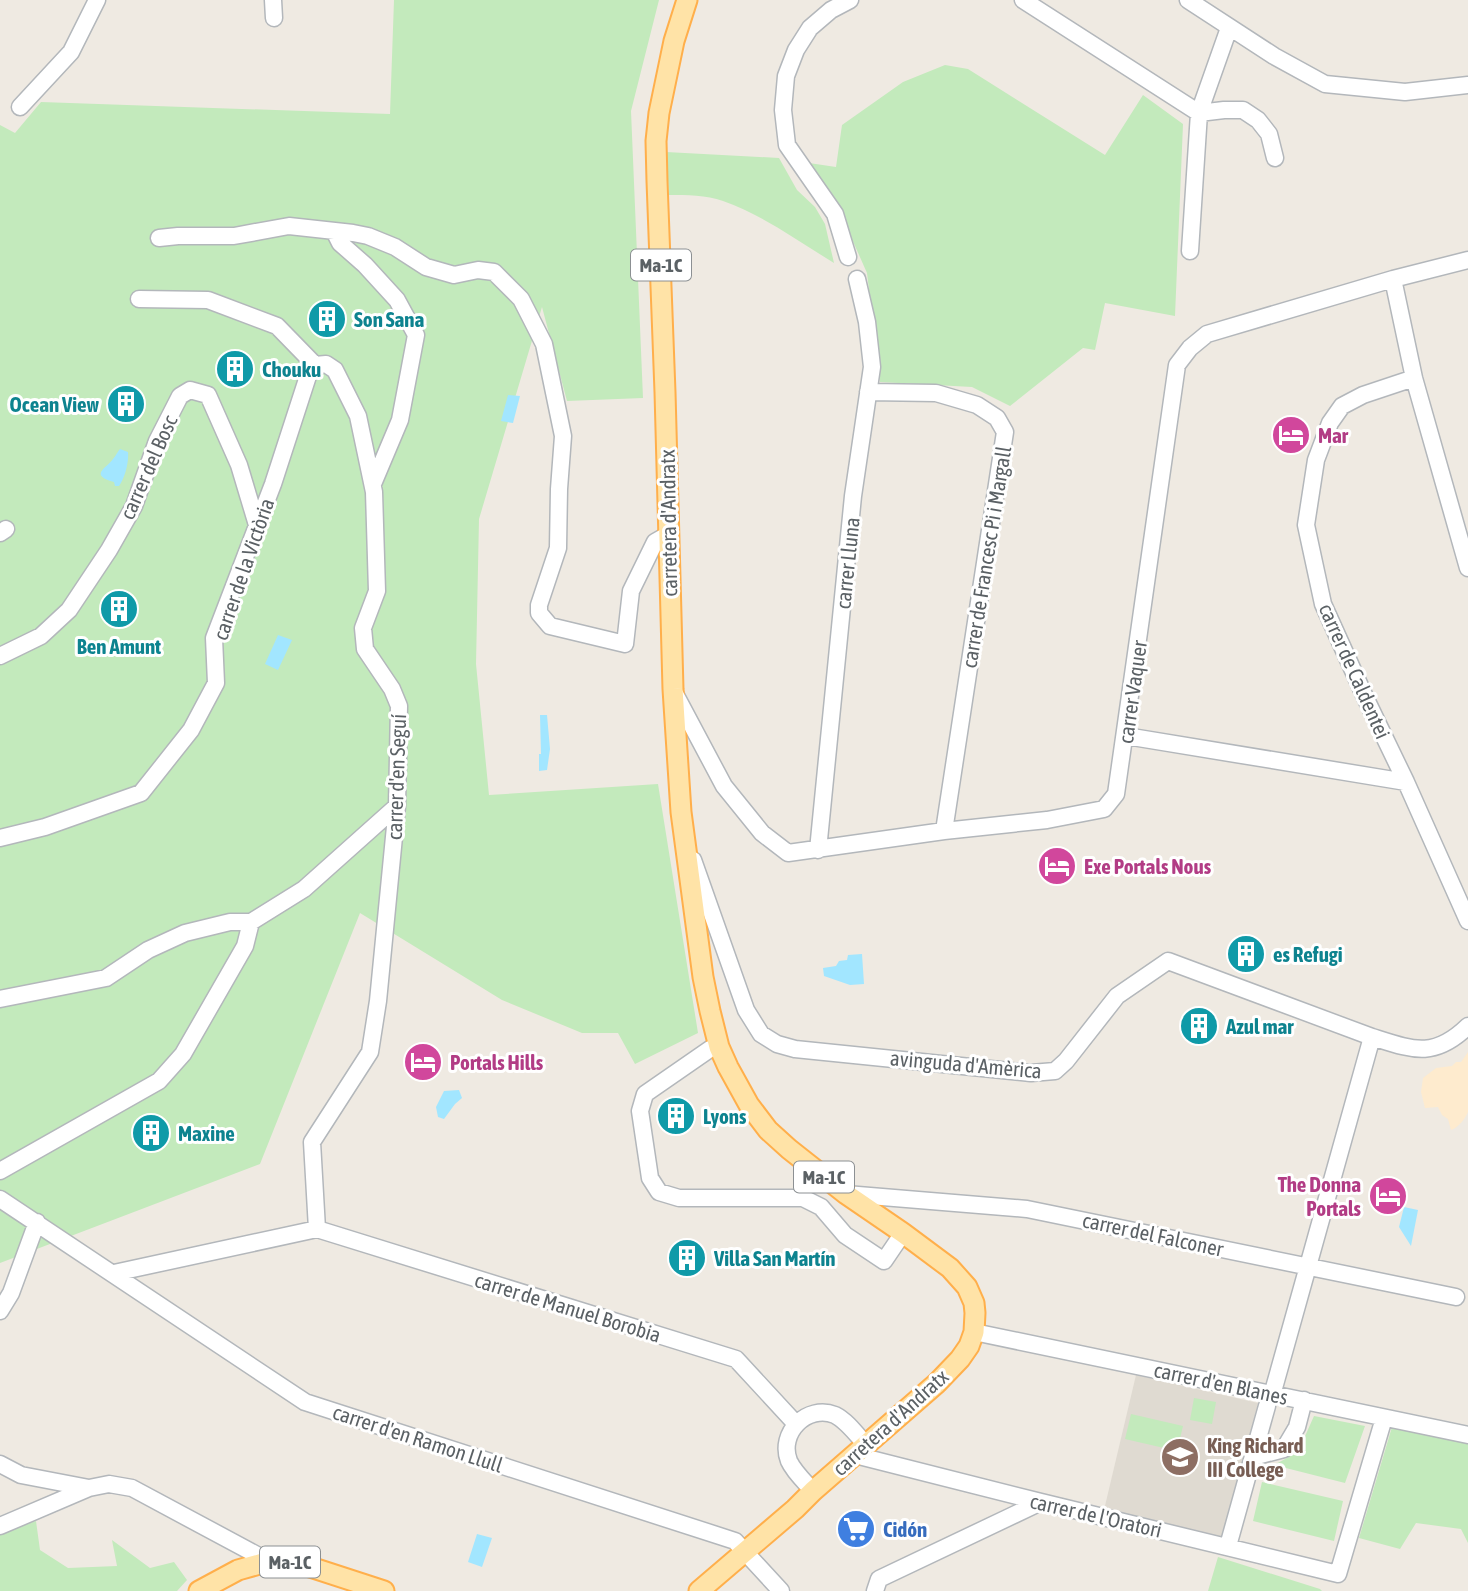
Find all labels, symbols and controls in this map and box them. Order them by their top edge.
road number: Ma-1C [631,249,691,280]
building icon: Son Sana [306,298,348,340]
place label: Son Sana [354,307,425,331]
building icon: Chouku [214,348,256,390]
place label: Chouku [262,357,321,381]
building icon: Ocean View [105,383,147,425]
place label: Ocean View [10,392,99,416]
street label: carrer del Bosc [114,411,182,523]
hotel icon: Mar [1270,414,1312,456]
place label: Mar [1318,423,1349,447]
street label: carrer de Francesc Pi i Margall [957,444,1015,670]
street label: carretera d'Andratx [655,449,681,597]
street label: carrer de la Victòria [207,495,279,643]
street label: carrer Lluna [830,516,864,610]
building icon: Ben Amunt [98,588,140,630]
street label: carrer de Caldentei [1314,600,1396,742]
place label: Ben Amunt [77,634,161,658]
street label: carrer Vaquer [1113,638,1151,745]
street label: carrer d'en Seguí [382,713,410,840]
hotel icon: Exe Portals Nous [1036,845,1078,887]
place label: Exe Portals Nous [1084,854,1212,878]
building icon: es Refugi [1225,933,1267,975]
place label: es Refugi [1273,942,1343,966]
building icon: Azul mar [1178,1005,1220,1047]
place label: Azul mar [1225,1014,1294,1038]
hotel icon: Portals Hills [402,1041,444,1083]
street label: avinguda d'Amèrica [889,1045,1043,1083]
place label: Portals Hills [450,1050,544,1074]
building icon: Lyons [655,1095,697,1137]
place label: Lyons [703,1104,747,1128]
building icon: Maxine [130,1112,172,1154]
place label: Maxine [178,1121,235,1145]
road number: Ma-1C [794,1162,854,1192]
place label: The Donna Portals [1278,1172,1362,1220]
hotel icon: The Donna Portals [1367,1175,1409,1217]
street label: carrer del Falconer [1080,1207,1226,1261]
building icon: Villa San Martín [666,1237,708,1279]
place label: Villa San Martín [713,1246,835,1270]
street label: carrer de Manuel Borobia [472,1267,664,1347]
street label: carrer d'en Blanes [1152,1357,1290,1409]
street label: carretera d'Andratx [827,1364,953,1480]
street label: carrer d'en Ramon Llull [330,1399,506,1477]
place label: King Richard III College [1207,1433,1303,1481]
school or university icon: King Richard III College [1159,1436,1201,1478]
street label: carrer de l'Oratori [1028,1488,1164,1542]
supermarket icon: Cidón [835,1508,877,1550]
place label: Cidón [883,1517,927,1541]
road number: Ma-1C [260,1546,320,1578]

